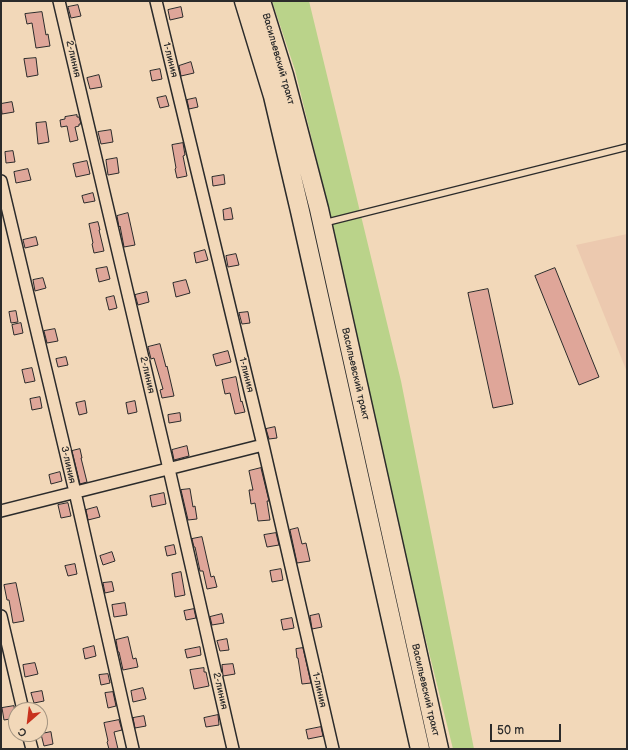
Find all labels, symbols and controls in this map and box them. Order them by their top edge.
street label: Васильевский тракт [259,12,297,106]
street label: 2-линия [63,39,83,79]
street label: 1-линия [160,41,180,79]
street label: Васильевский тракт [339,327,371,421]
street label: 2-линия [137,355,157,395]
street label: 1-линия [236,356,256,394]
street label: 3-линия [58,445,78,485]
street label: Васильевский тракт [409,643,441,737]
street label: 2-линия [210,671,230,711]
street label: 1-линия [309,671,329,709]
north arrow [8,702,48,742]
scale bar [492,716,563,742]
text: 50 m [497,723,524,738]
text: С [16,725,29,740]

